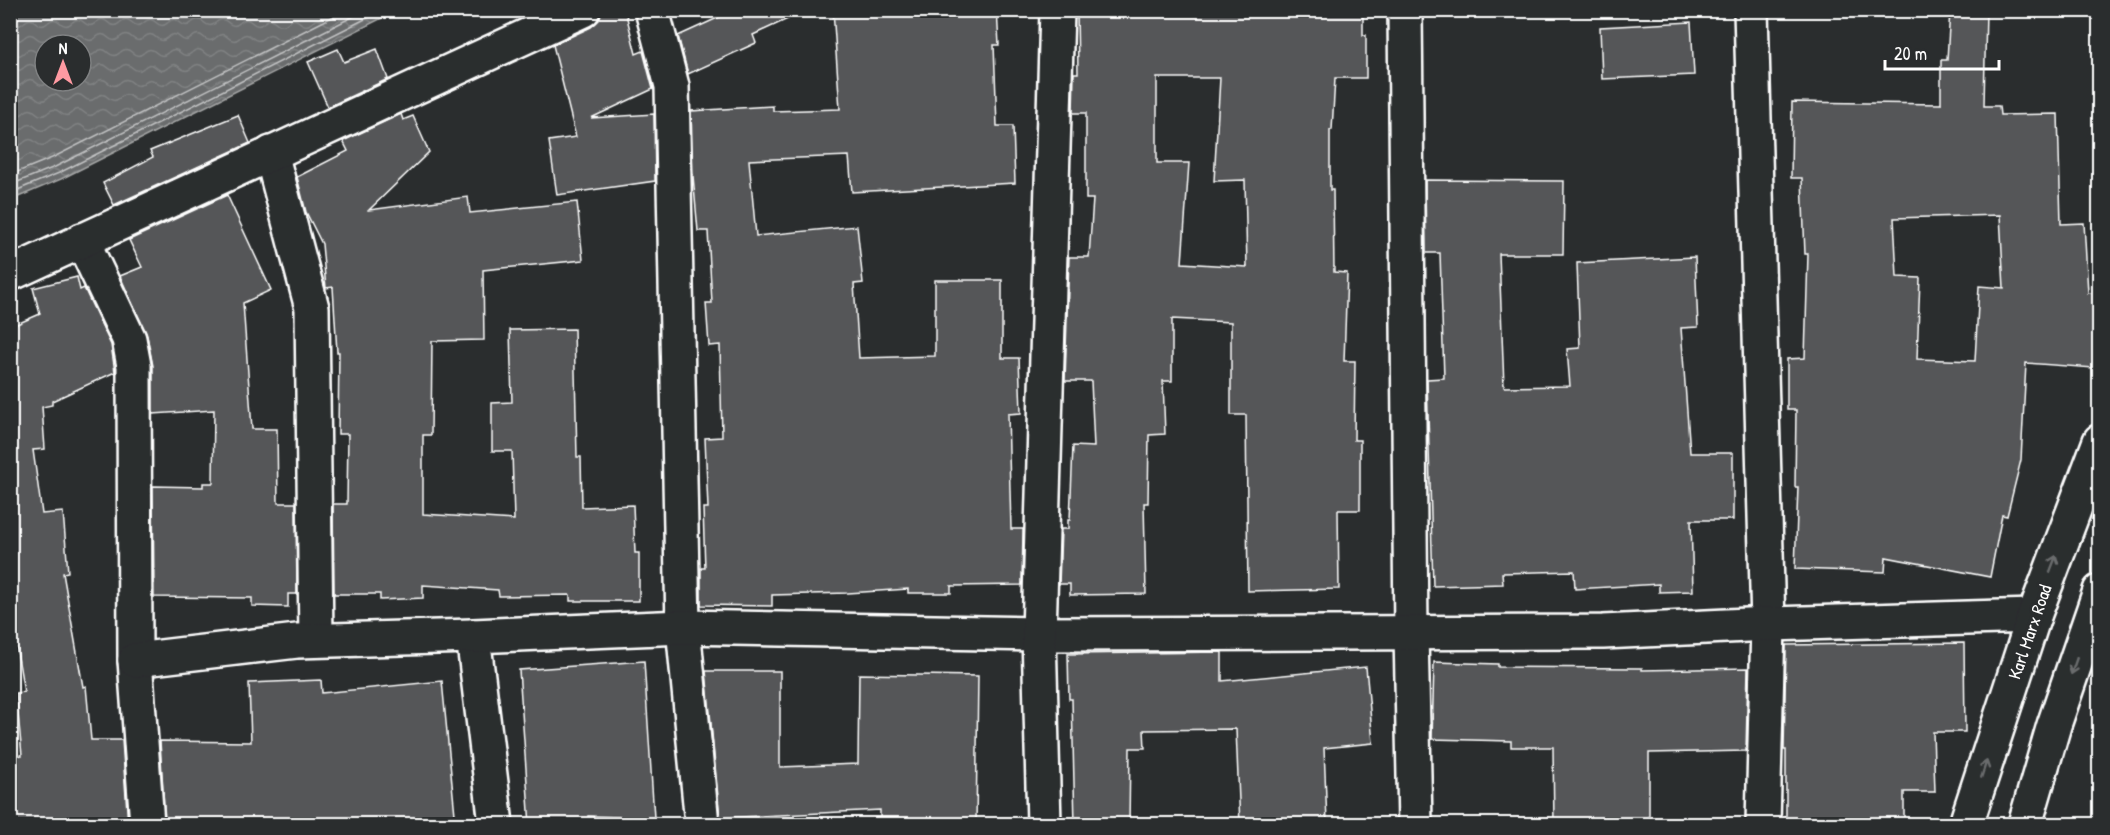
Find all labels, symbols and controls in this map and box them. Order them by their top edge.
north arrow [33,33,93,93]
scale bar [1885,33,1999,71]
text: N [59,37,68,59]
text: 20 m [1894,41,1927,66]
one-way arrow [2048,555,2059,574]
street label: Karl Marx Road [2002,581,2057,683]
one-way arrow [2068,656,2079,675]
one-way arrow [1979,760,1990,779]

